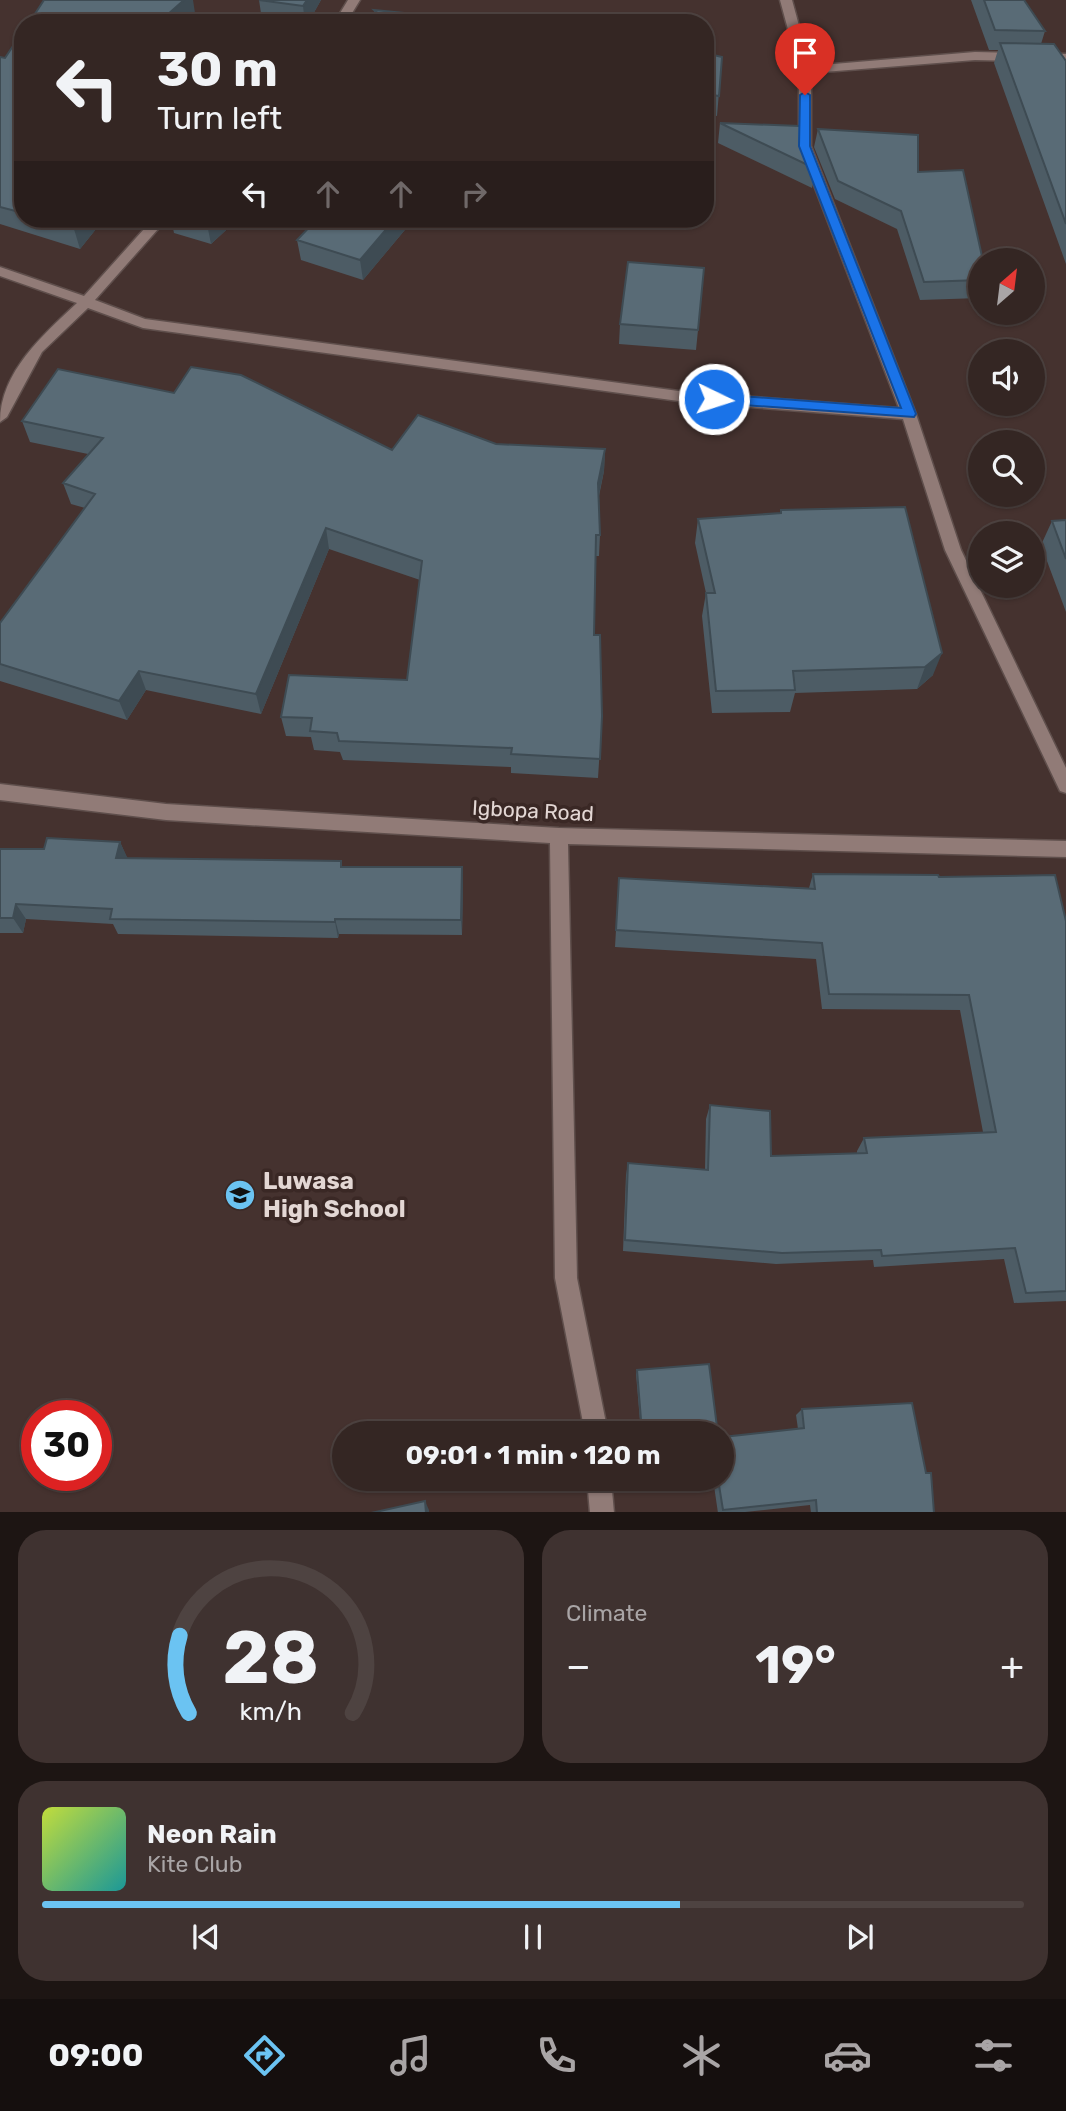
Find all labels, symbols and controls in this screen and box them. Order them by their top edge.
pin [775,23,835,95]
icon: arrive [786,34,824,72]
text: 30 m [157,40,278,98]
icon: left [42,42,133,133]
text: Turn left [157,99,282,137]
icon: left [236,175,274,213]
icon: ahead [309,175,347,213]
icon: ahead [382,175,420,213]
icon: right [455,175,493,213]
north arrow [968,248,1045,326]
map controls [968,248,1045,598]
button: sound [968,339,1045,416]
position arrow [677,362,751,436]
button: search [968,430,1045,507]
button: layers [968,521,1045,598]
street label: Igbopa Road [472,795,595,826]
place label: Luwasa High School [263,1167,406,1223]
school or university icon: Luwasa High School [223,1178,257,1212]
speed limit sign: 30 [21,1400,112,1491]
text: 09:01 · 1 min · 120 m [405,1440,661,1471]
text: Climate [566,1599,647,1627]
text: 28 [223,1615,319,1701]
text: 19° [755,1634,836,1696]
text: − [566,1643,591,1689]
text: + [1000,1643,1024,1689]
text: km/h [240,1696,302,1725]
text: Neon Rain [147,1819,277,1850]
text: Kite Club [147,1850,242,1878]
icon: previous [187,1918,225,1956]
icon: pause [514,1918,552,1956]
icon: next [841,1918,879,1956]
icon: directions [240,2031,289,2080]
icon: music [386,2031,435,2080]
icon: phone [532,2031,581,2080]
icon: climate [677,2031,726,2080]
icon: car [823,2031,872,2080]
icon: filters [969,2031,1018,2080]
text: 09:00 [48,2036,143,2074]

